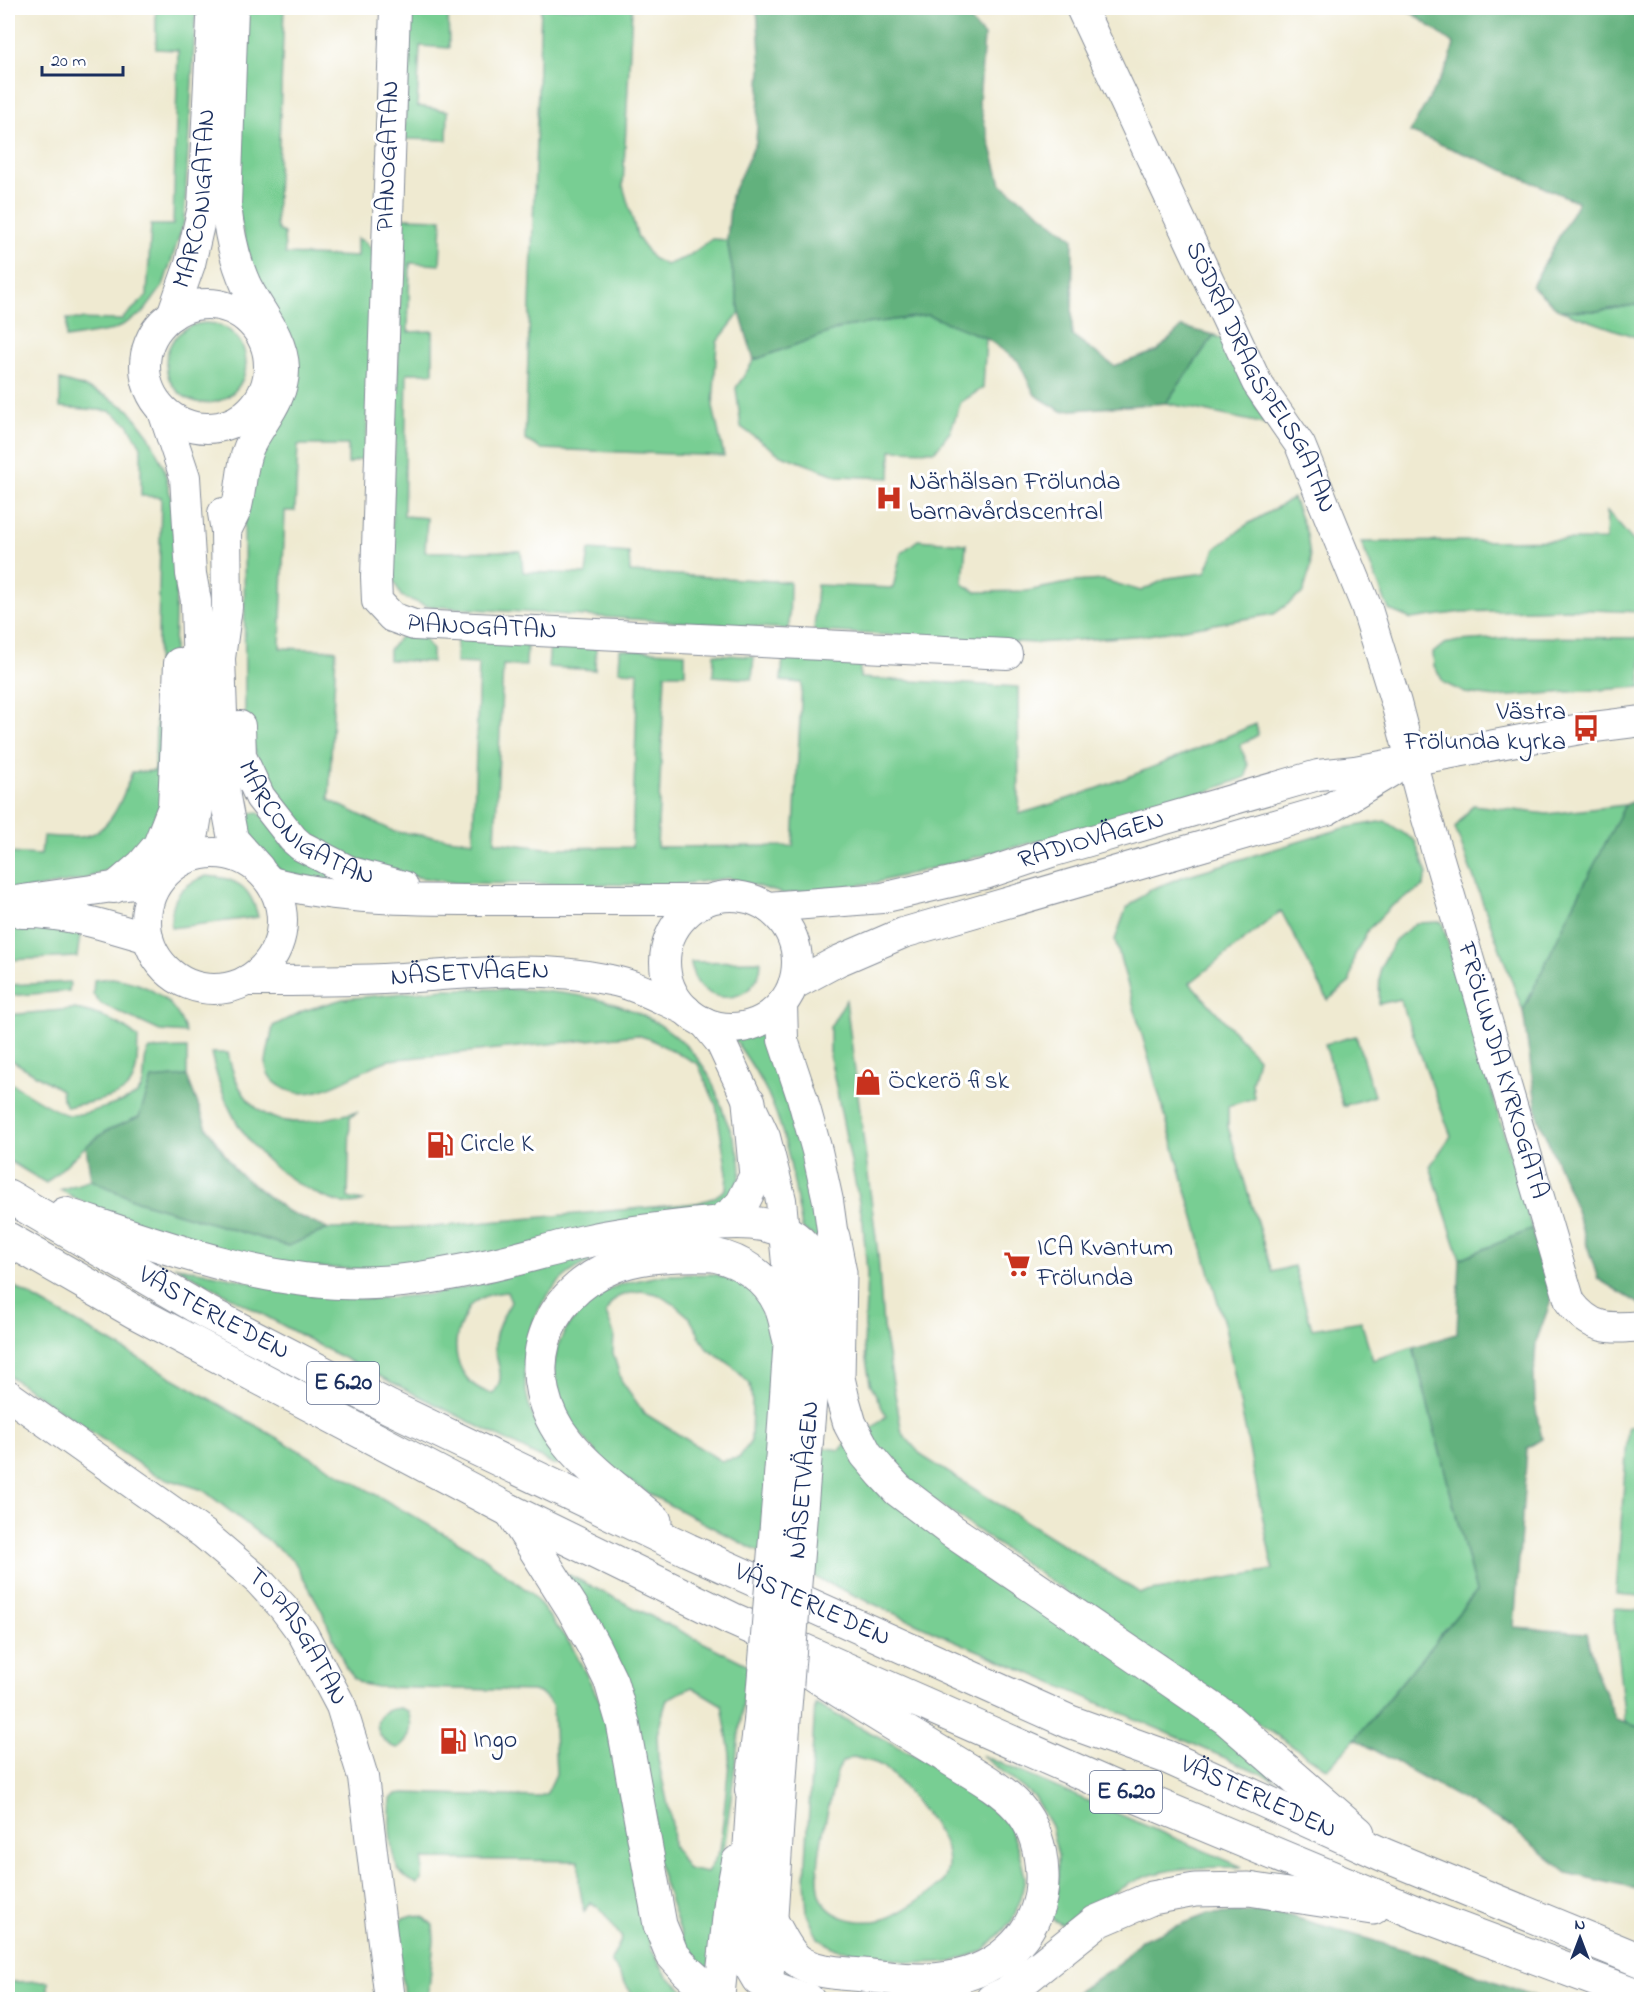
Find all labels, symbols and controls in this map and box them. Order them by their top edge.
scale bar [42,39,123,77]
text: 20 m [51,49,86,75]
street label: PIANOGATAN [367,80,411,232]
street label: MARCONIGATAN [164,108,227,294]
street label: SÖDRA DRAGSPELSGATAN [1174,235,1345,519]
place label: Närhälsan Frölunda barnavårdscentral [909,464,1120,532]
hospital icon: Närhälsan Frölunda barnavårdscentral [874,483,904,513]
street label: PIANOGATAN [400,604,558,651]
place label: Västra Frölunda kyrka [1403,694,1566,762]
bus stop icon: Västra Frölunda kyrka [1571,713,1601,743]
street label: MARCONIGATAN [227,755,378,896]
street label: RADIOVÄGEN [1014,801,1169,880]
street label: FRÖLUNDA KYRKOGATA [1445,937,1558,1204]
street label: NÄSETVÄGEN [389,953,550,998]
place label: Öckerö fisk [888,1063,1010,1101]
shop icon: Öckerö fisk [853,1067,883,1097]
place label: Circle K [460,1126,534,1164]
fuel station icon: Circle K [425,1130,455,1160]
place label: ICA Kvantum Frölunda [1036,1230,1173,1298]
supermarket icon: ICA Kvantum Frölunda [1002,1249,1032,1279]
street label: VÄSTERLEDEN [130,1256,296,1371]
road number: E 6.20 [307,1362,379,1404]
street label: NÄSETVÄGEN [779,1399,831,1561]
street label: VÄSTERLEDEN [727,1554,896,1658]
street label: TOPASGATAN [238,1559,357,1713]
place label: Ingo [473,1722,517,1760]
fuel station icon: Ingo [438,1726,468,1756]
street label: VÄSTERLEDEN [1173,1746,1342,1850]
road number: E 6.20 [1090,1771,1162,1813]
north arrow [1550,1908,1610,1968]
text: N [1575,1913,1586,1937]

